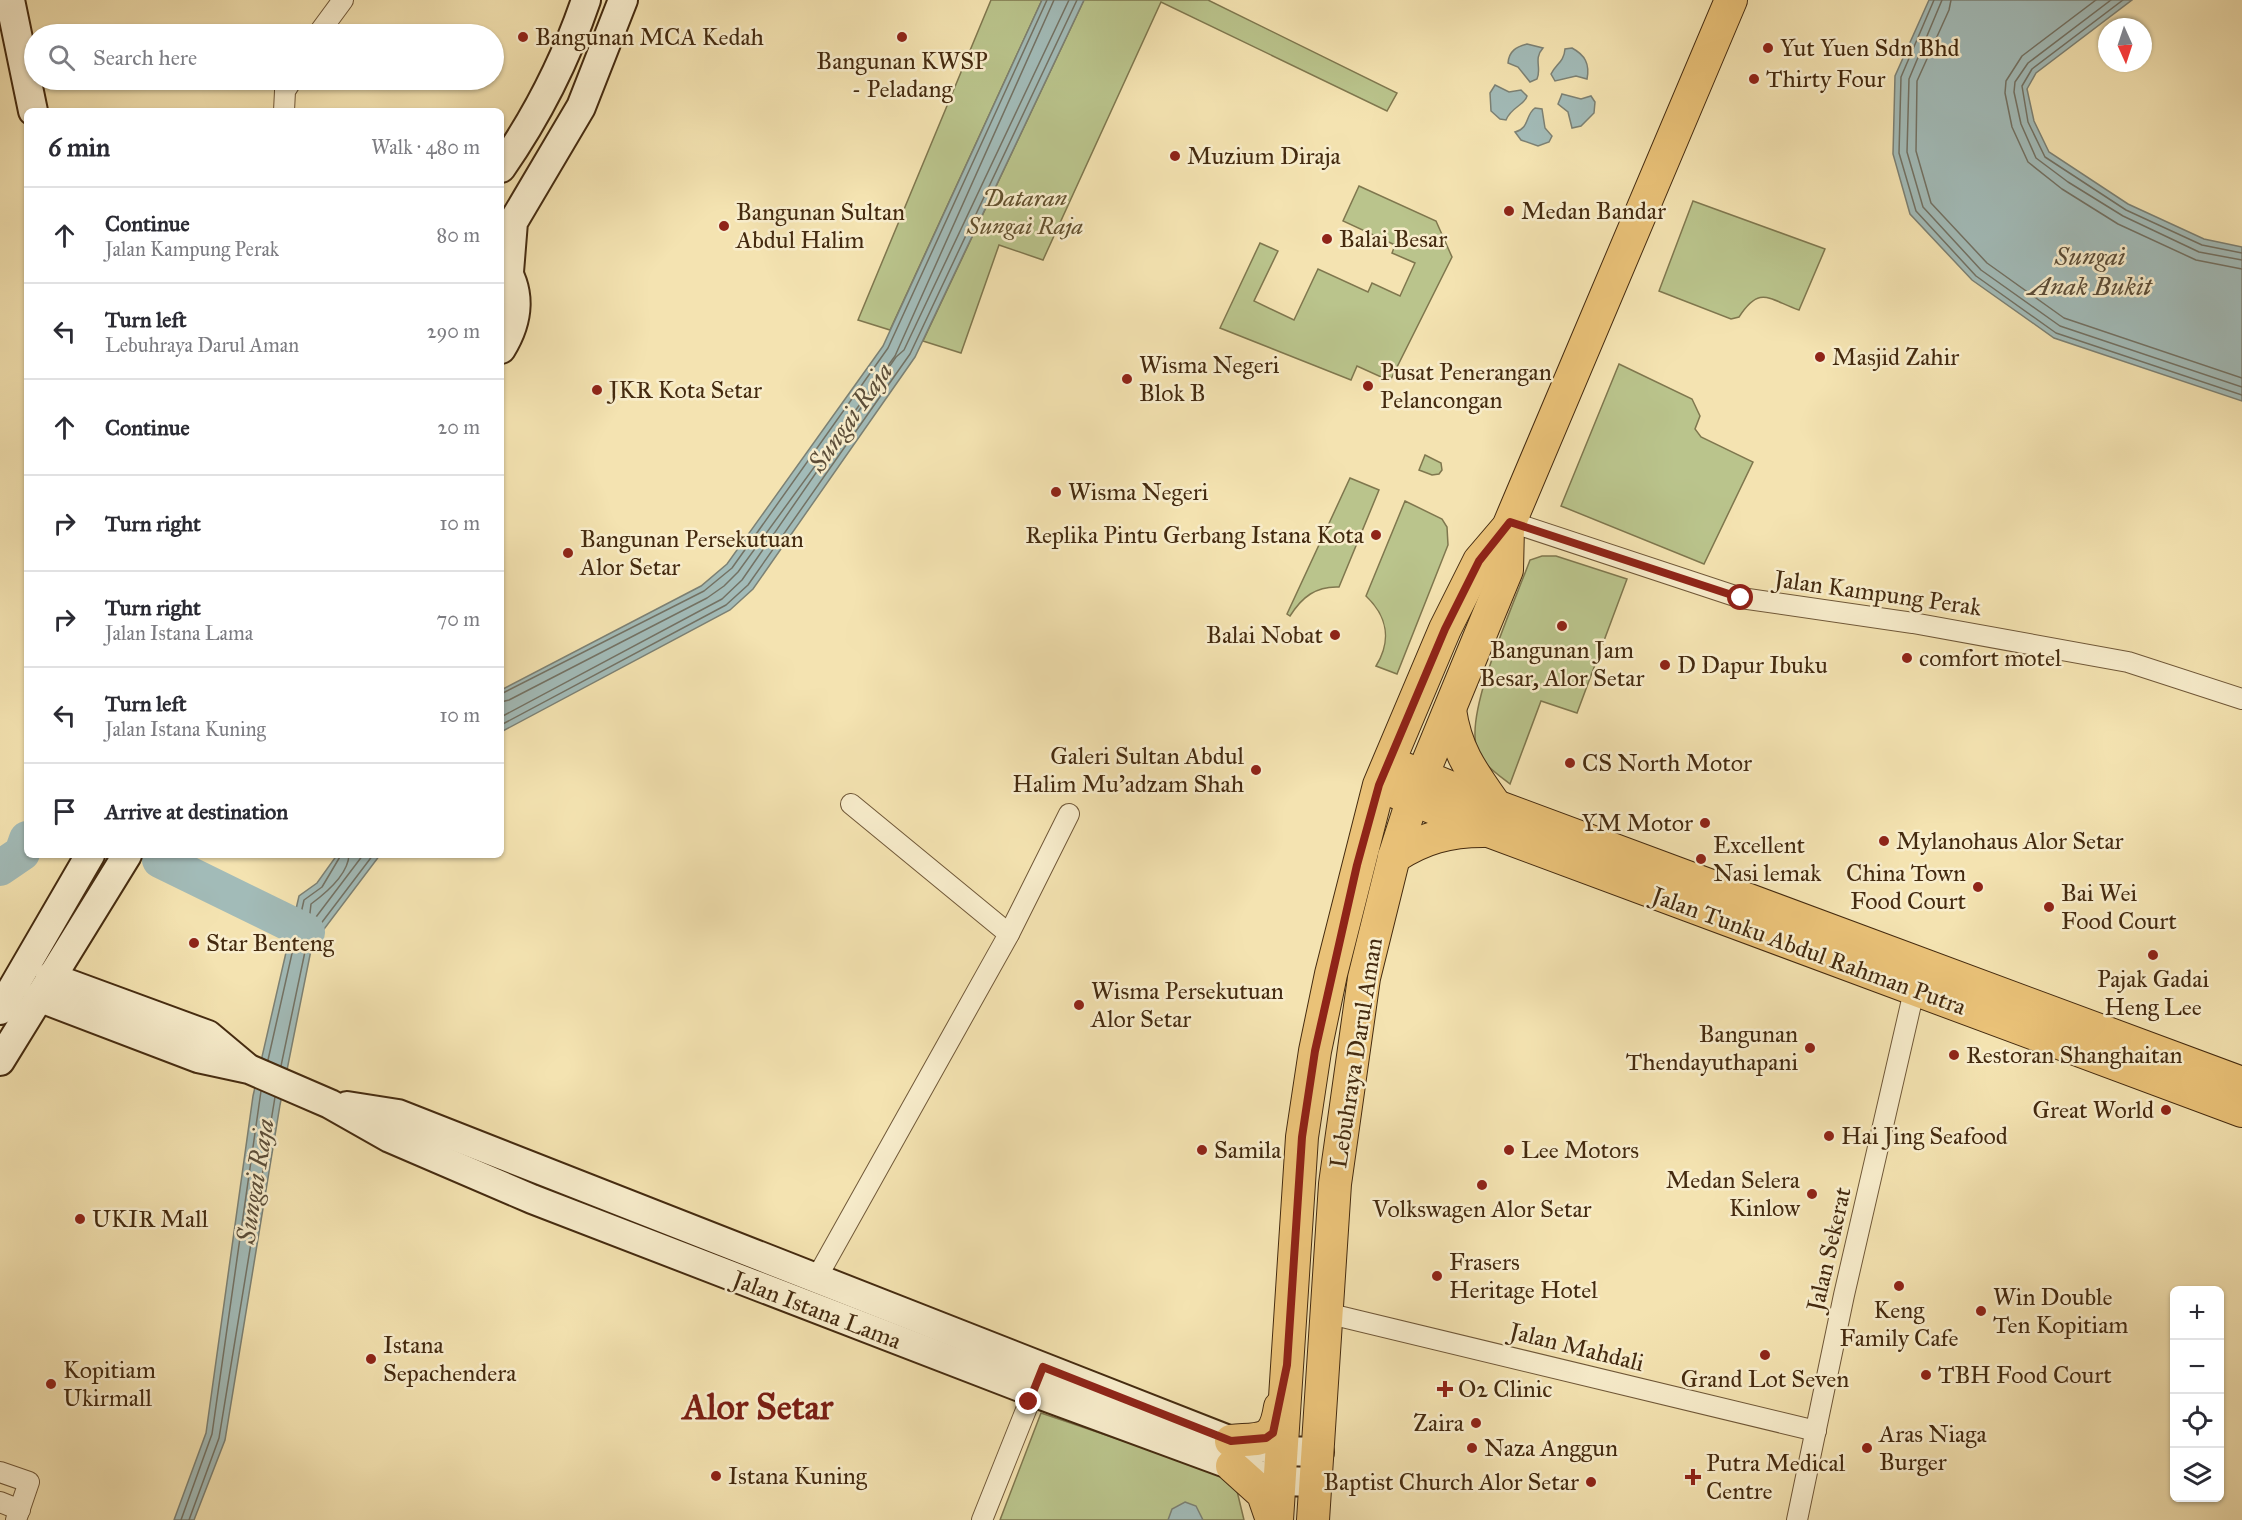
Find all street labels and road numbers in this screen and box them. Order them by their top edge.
street label: Jalan Kampung Perak [1769,563,1984,623]
street label: Jalan Tunku Abdul Rahman Putra [1645,879,1971,1022]
street label: Lebuhraya Darul Aman [1323,936,1389,1170]
street label: Jalan Sekerat [1799,1184,1858,1317]
street label: Jalan Istana Lama [726,1263,906,1356]
street label: Jalan Mahdali [1504,1315,1648,1378]

